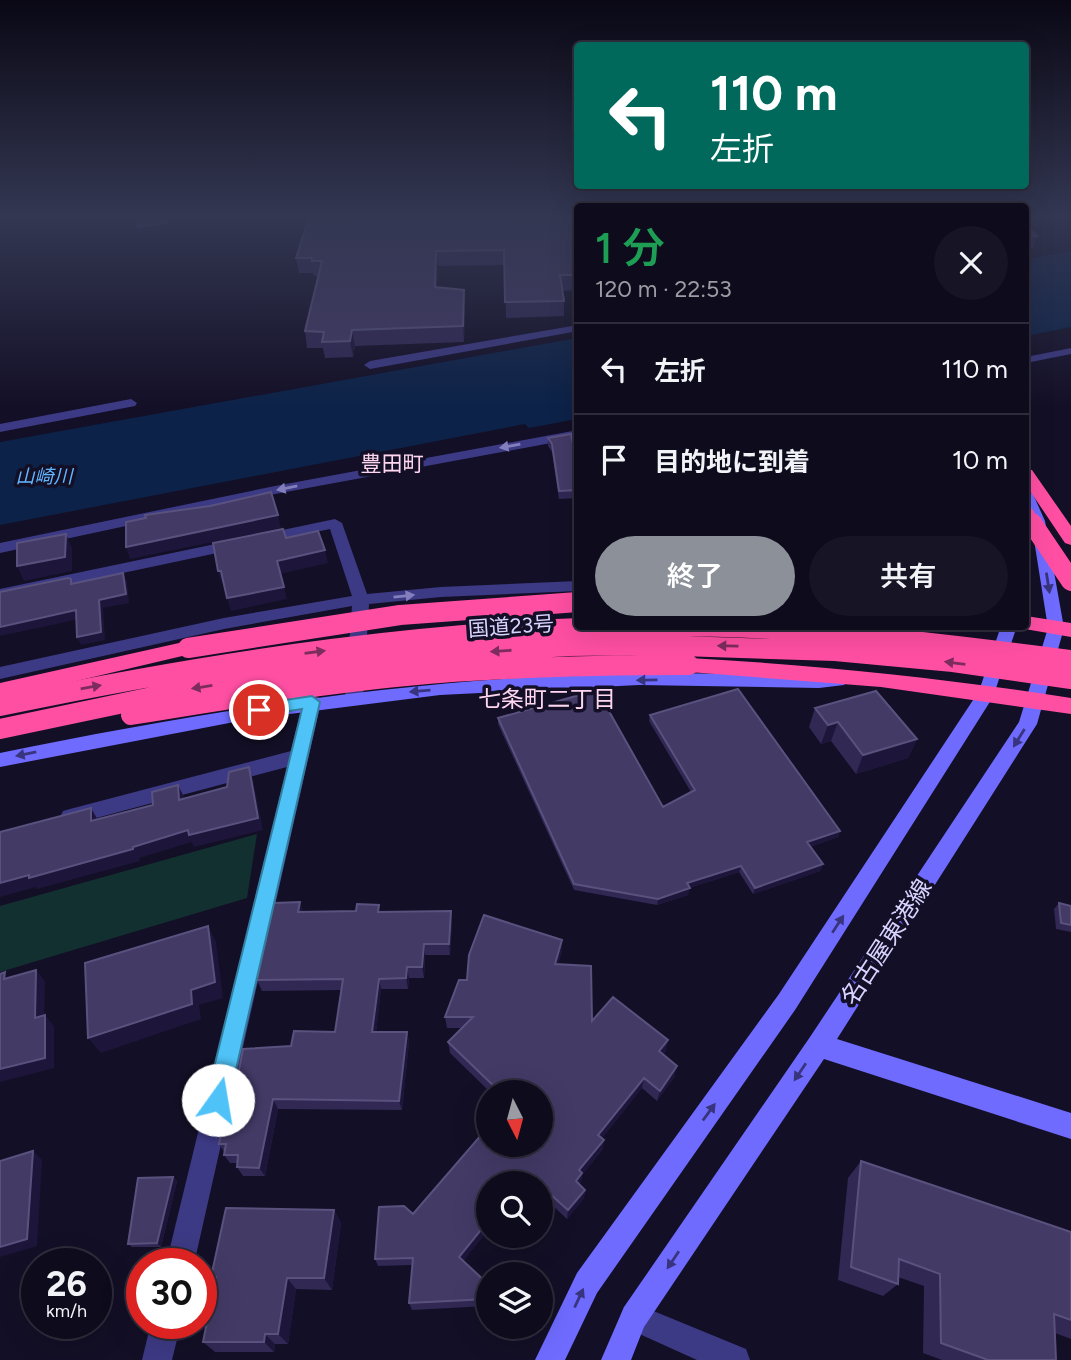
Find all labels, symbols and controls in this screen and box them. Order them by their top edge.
text: 110 m [710,63,838,122]
icon: left [595,70,686,161]
text: 左折 [710,130,774,168]
text: 1 分 [595,223,665,274]
button: close [934,226,1008,300]
text: 120 m · 22:53 [595,275,732,303]
icon: left [595,350,633,388]
text: 110 m [941,353,1008,385]
text: 左折 [654,355,706,387]
one-way arrow [499,441,521,452]
icon: arrive [595,441,633,479]
text: 10 m [952,444,1008,476]
text: 目的地に到着 [654,446,810,478]
district label: 豊田町 [361,451,424,476]
water label: 山崎川 [15,465,74,488]
one-way arrow [276,482,298,493]
button: 終了 [595,536,795,616]
button: 共有 [809,536,1008,616]
one-way arrow [1043,572,1054,594]
one-way arrow [393,590,415,601]
street label: 国道23号 [467,611,555,641]
one-way arrow [717,640,739,652]
one-way arrow [305,646,327,657]
one-way arrow [490,646,512,657]
one-way arrow [944,657,966,668]
one-way arrow [636,674,658,685]
pin [229,680,289,740]
one-way arrow [80,681,102,692]
one-way arrow [191,682,213,693]
district label: 七条町二丁目 [478,685,616,713]
one-way arrow [409,686,431,697]
icon: arrive [240,691,278,729]
one-way arrow [1012,729,1025,748]
one-way arrow [15,749,37,760]
street label: 名古屋東港線 [835,874,937,1010]
one-way arrow [831,914,844,934]
position arrow [181,1063,255,1137]
one-way arrow [793,1063,807,1081]
north arrow [476,1080,553,1157]
map controls [476,1080,553,1339]
one-way arrow [702,1103,716,1121]
button: search [476,1171,553,1248]
speed limit sign: 30 [126,1248,217,1339]
one-way arrow [666,1251,679,1270]
button: layers [476,1262,553,1339]
text: 26 [46,1263,87,1305]
one-way arrow [574,1288,585,1308]
text: km/h [46,1300,87,1322]

